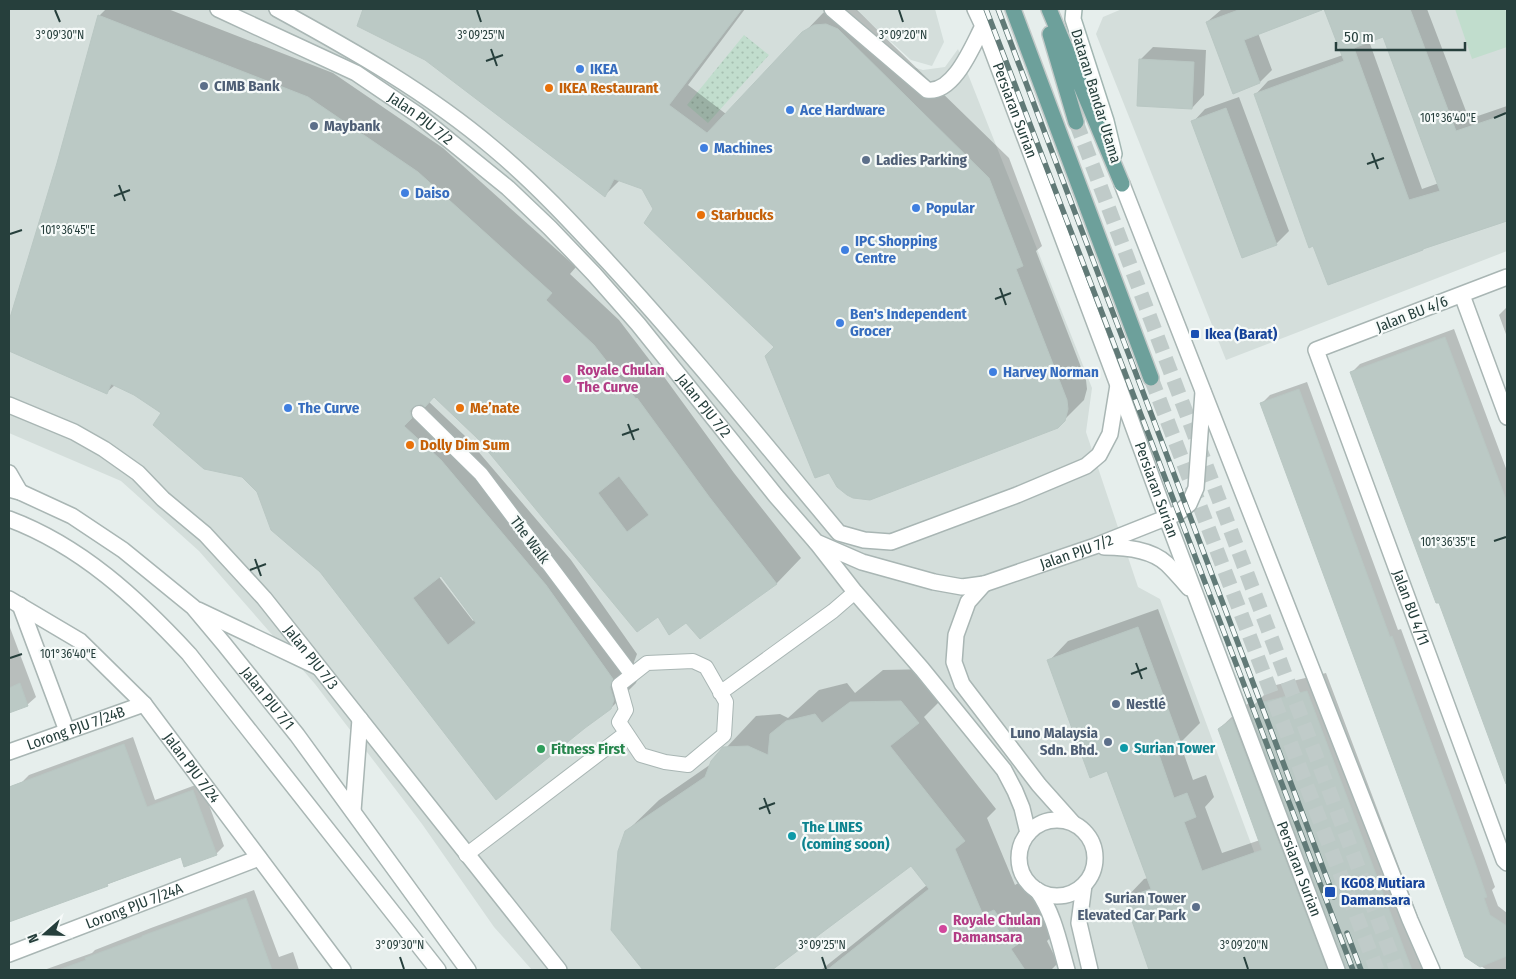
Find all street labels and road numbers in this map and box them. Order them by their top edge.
street label: Dataran Bandar Utama [1067,27,1125,165]
street label: Persiaran Surian [989,60,1041,161]
street label: Jalan PJU 7/2 [385,88,457,149]
street label: Jalan BU 4/6 [1374,292,1450,336]
street label: Jalan PJU 7/2 [673,370,735,442]
street label: Persiaran Surian [1131,440,1182,540]
street label: The Walk [506,513,554,567]
street label: Jalan PJU 7/2 [1038,531,1116,573]
street label: Jalan BU 4/11 [1389,567,1433,648]
street label: Jalan PJU 7/3 [280,622,342,693]
street label: Jalan PJU 7/1 [237,663,298,733]
street label: Lorong PJU 7/24B [24,702,127,754]
street label: Jalan PJU 7/24 [160,729,224,807]
street label: Persiaran Surian [1273,819,1325,919]
street label: Lorong PJU 7/24A [83,879,185,933]

